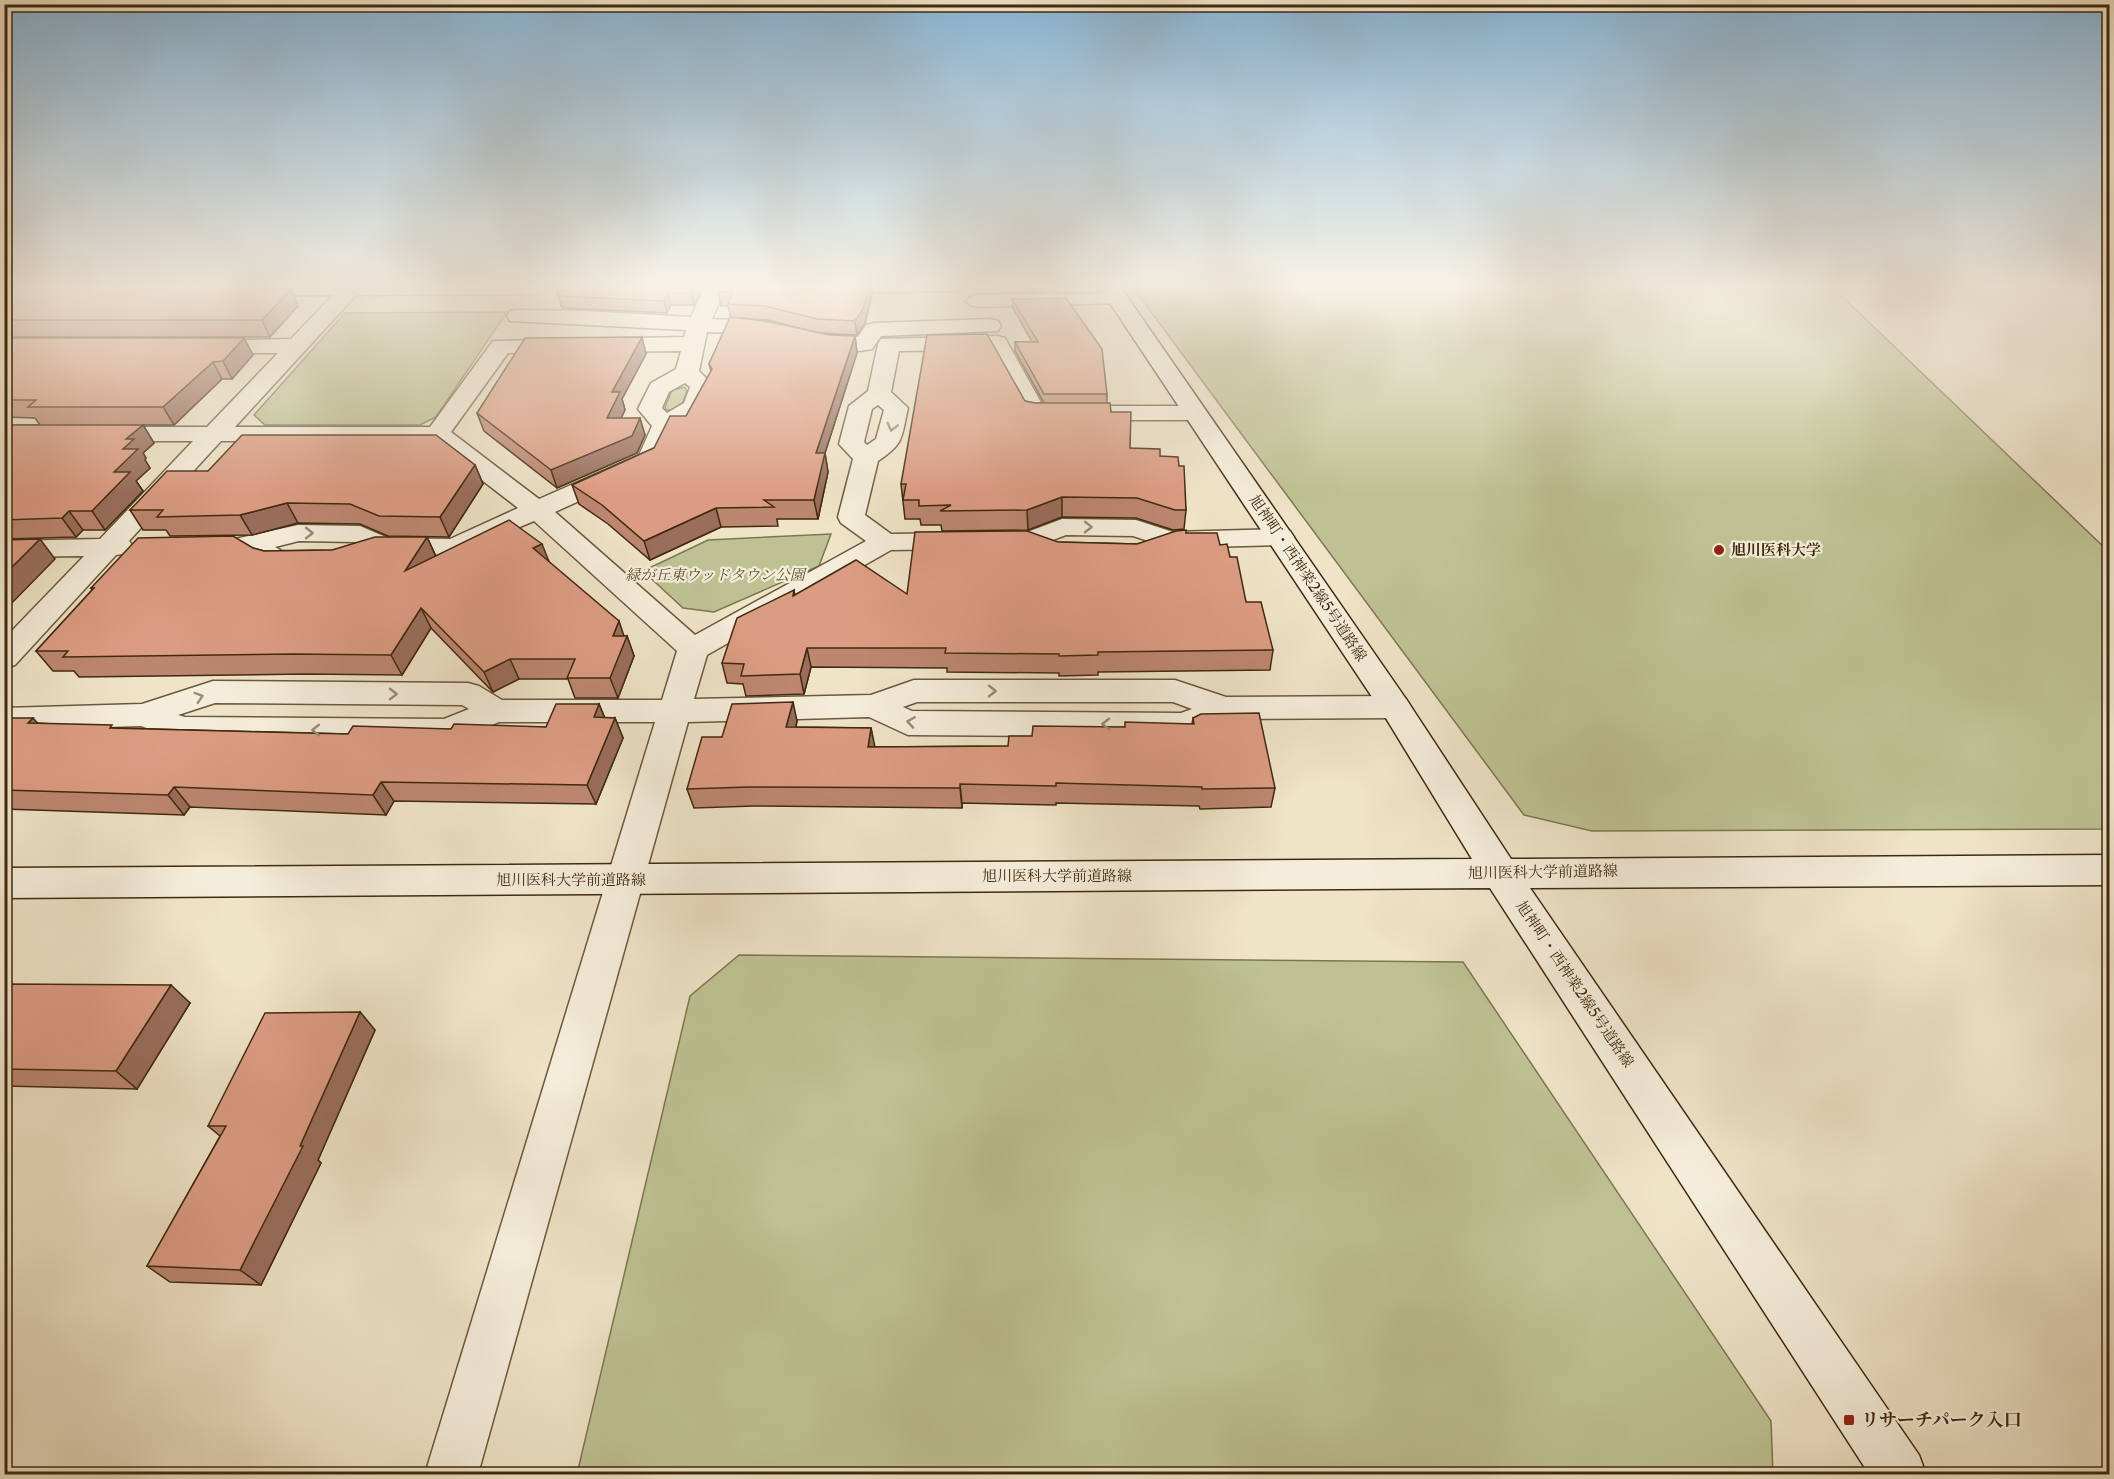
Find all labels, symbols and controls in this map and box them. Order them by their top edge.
one-way arrow [886,422,899,432]
street label: 旭神町・西神楽2線5号道路線 [1246,491,1371,665]
one-way arrow [1083,521,1092,533]
one-way arrow [305,527,314,540]
place label: 旭川医科大学 [1731,540,1821,559]
marker: 旭川医科大学 [1712,543,1726,557]
park label: 緑が丘東ウッドタウン公園 [625,565,808,584]
one-way arrow [987,685,996,697]
one-way arrow [389,688,398,700]
one-way arrow [193,692,204,704]
one-way arrow [906,716,916,728]
one-way arrow [1101,718,1110,730]
one-way arrow [311,724,320,736]
street label: 旭川医科大学前道路線 [1468,861,1618,882]
street label: 旭川医科大学前道路線 [982,866,1132,885]
street label: 旭川医科大学前道路線 [496,870,646,889]
street label: 旭神町・西神楽2線5号道路線 [1513,897,1638,1071]
place label: リサーチパーク入口 [1861,1409,2022,1431]
marker: リサーチパーク入口 [1842,1413,1856,1427]

